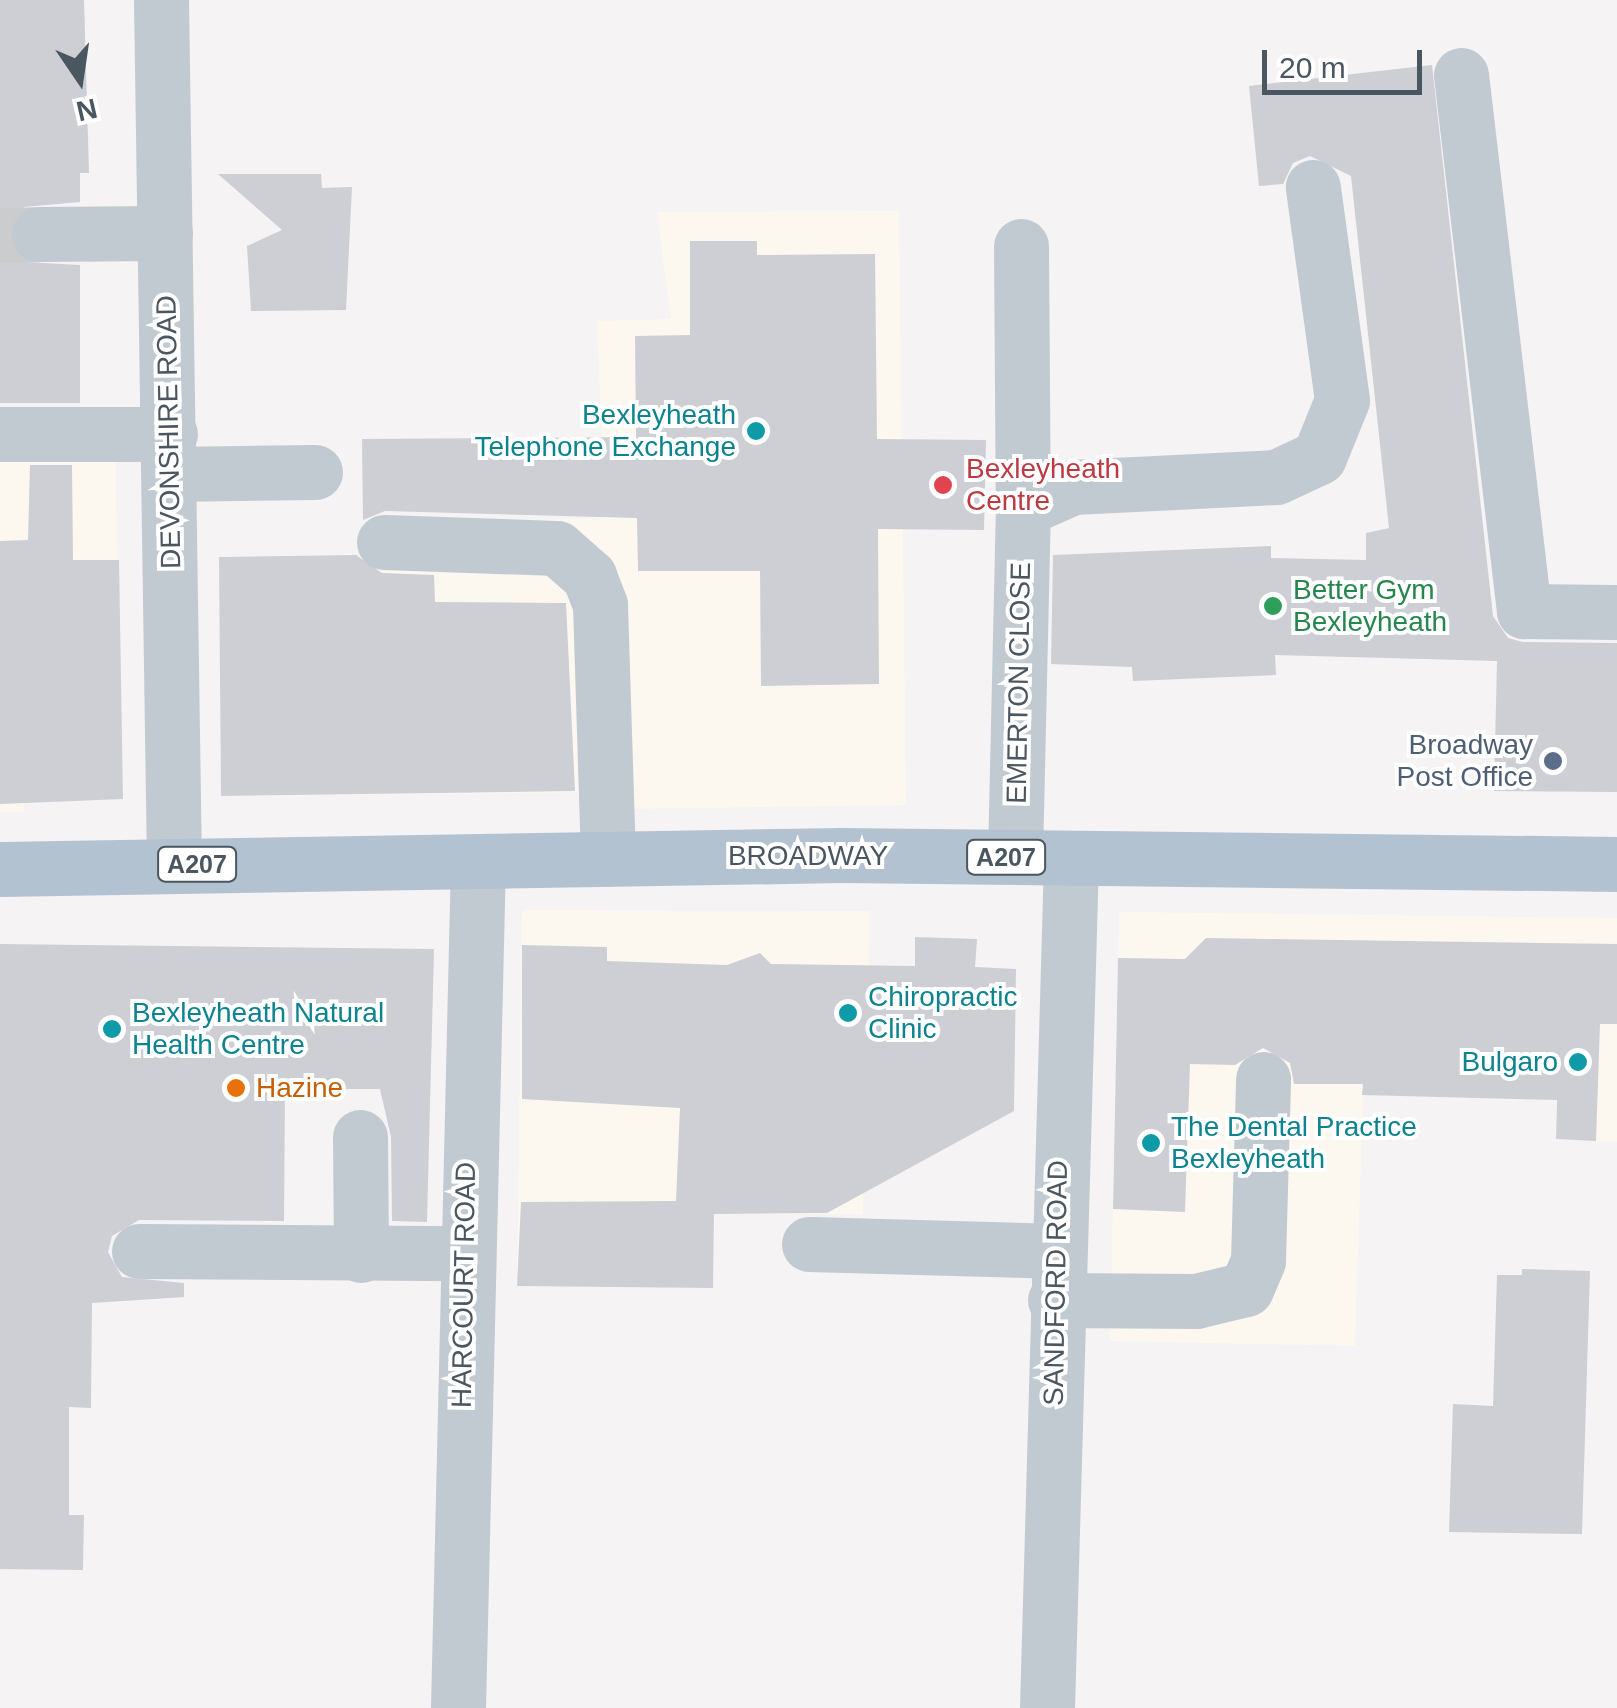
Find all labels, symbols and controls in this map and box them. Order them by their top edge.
north arrow [30,30,130,130]
scale bar [1267,30,1427,92]
text: 20 m [1279,51,1346,84]
text: N [74,92,100,127]
street label: DEVONSHIRE ROAD [150,295,188,569]
place label: Bexleyheath Telephone Exchange [474,398,736,464]
marker: Bexleyheath Telephone Exchange [745,420,767,442]
place label: Bexleyheath Centre [966,452,1120,518]
marker: Bexleyheath Centre [930,472,956,498]
street label: EMERTON CLOSE [1000,562,1038,804]
place label: Better Gym Bexleyheath [1293,573,1447,639]
marker: Better Gym Bexleyheath [1262,595,1284,617]
place label: Broadway Post Office [1397,728,1533,794]
marker: Broadway Post Office [1542,750,1564,772]
road number: A207 [966,837,1046,877]
street label: BROADWAY [728,839,888,873]
road number: A207 [157,844,237,884]
place label: Chiropractic Clinic [868,980,1017,1046]
place label: Bexleyheath Natural Health Centre [132,996,384,1062]
marker: Chiropractic Clinic [837,1002,859,1024]
marker: Bexleyheath Natural Health Centre [101,1018,123,1040]
place label: Bulgaro [1461,1045,1558,1079]
marker: Bulgaro [1567,1051,1589,1073]
place label: Hazine [256,1071,343,1105]
marker: Hazine [225,1077,247,1099]
place label: The Dental Practice Bexleyheath [1171,1110,1417,1176]
marker: The Dental Practice Bexleyheath [1140,1132,1162,1154]
street label: SANDFORD ROAD [1037,1160,1075,1406]
street label: HARCOURT ROAD [445,1161,483,1409]

